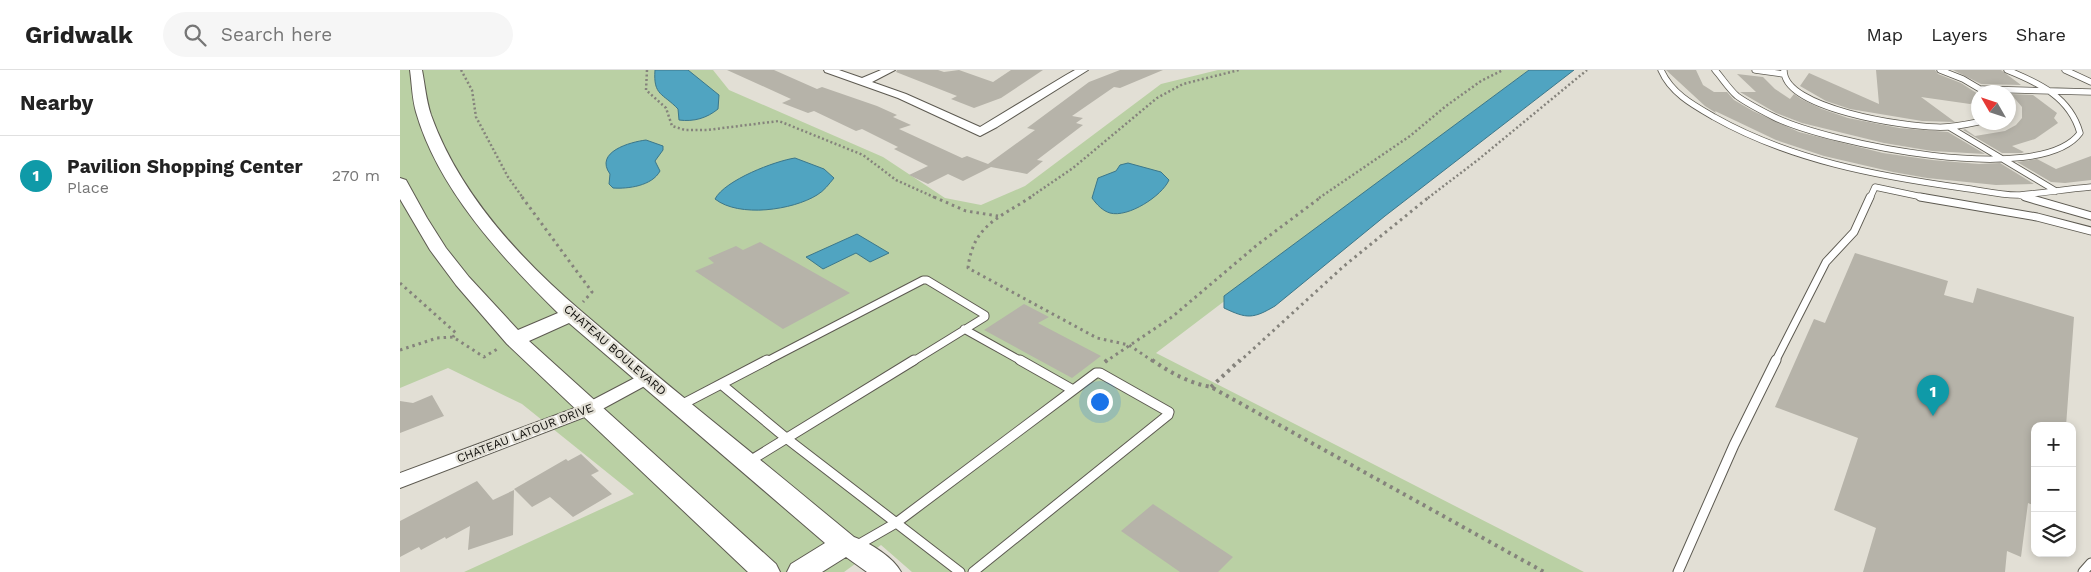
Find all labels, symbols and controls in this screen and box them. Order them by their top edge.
search box [163,12,513,57]
text: Gridwalk [25,21,133,49]
icon: search [181,21,209,49]
text: Search here [221,23,332,46]
text: Map [1866,24,1903,45]
text: Layers [1931,24,1988,45]
text: Share [2016,24,2066,45]
north arrow [1971,85,2016,130]
text: Nearby [20,90,93,115]
text: Pavilion Shopping Center [67,155,303,178]
text: 1 [33,166,39,185]
text: 270 m [332,166,380,185]
text: Place [67,178,109,197]
street label: CHATEAU BOULEVARD [561,302,669,398]
pin: 1 [1917,375,1949,416]
your location [1087,389,1113,415]
street label: CHATEAU LATOUR DRIVE [455,400,596,466]
map controls [2031,422,2076,557]
button: + [2031,422,2076,467]
button: − [2031,467,2076,512]
button: layers [2031,512,2076,557]

